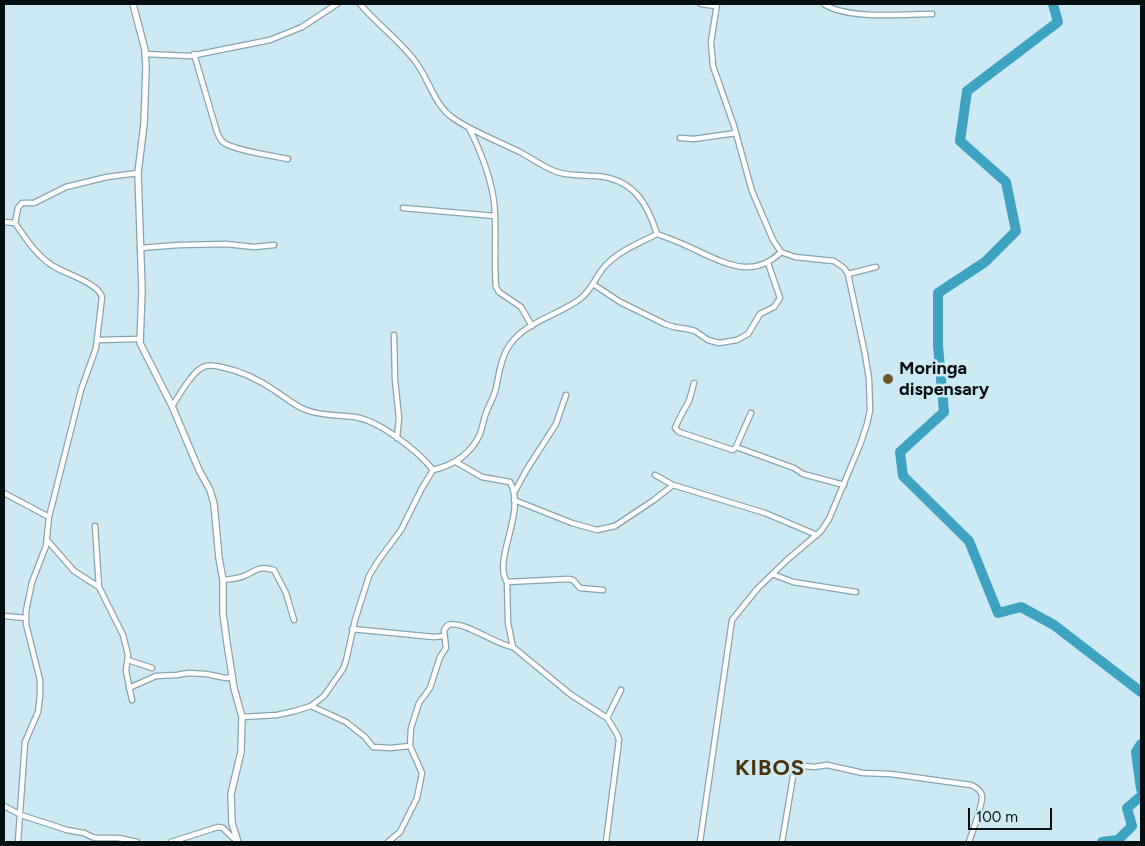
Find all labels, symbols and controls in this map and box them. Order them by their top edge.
place label: Moringa dispensary [899,358,989,400]
marker: Moringa dispensary [881,372,895,386]
district label: KIBOS [734,756,806,782]
scale bar [970,798,1054,830]
text: 100 m [976,808,1018,826]

